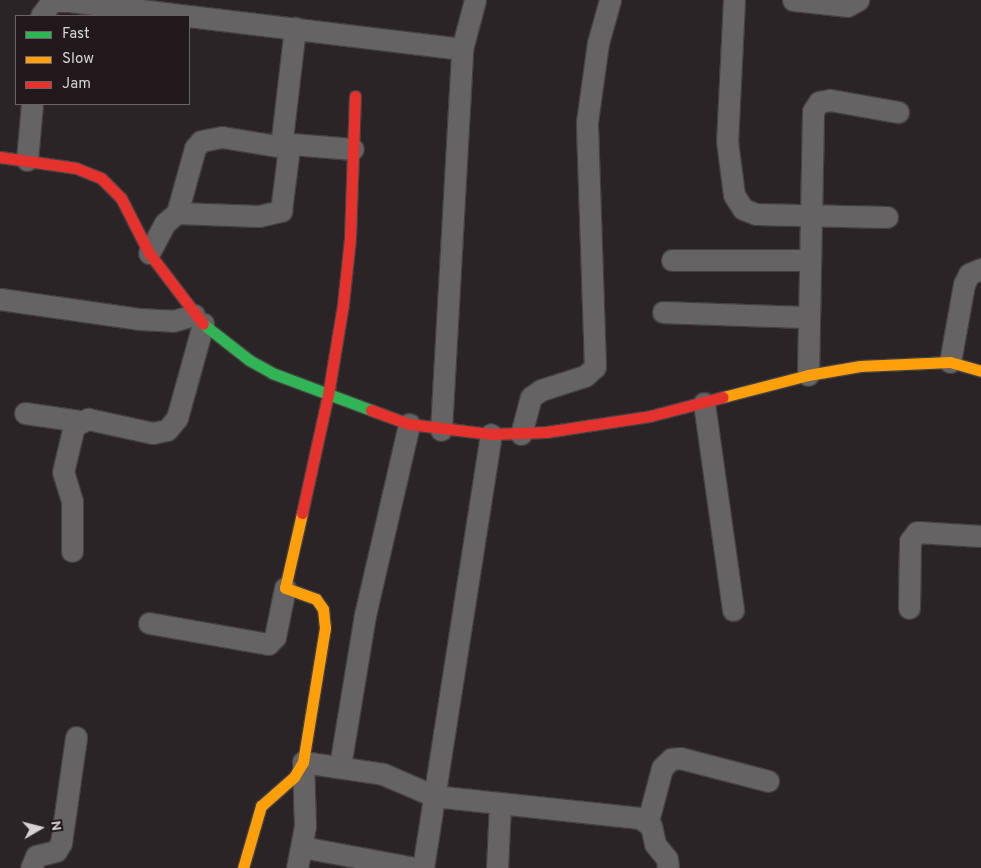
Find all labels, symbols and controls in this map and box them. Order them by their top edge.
legend [15,15,190,105]
text: Fast [62,25,90,44]
text: Slow [62,50,94,69]
text: Jam [62,75,91,94]
north arrow [15,803,65,853]
text: N [46,820,64,832]

